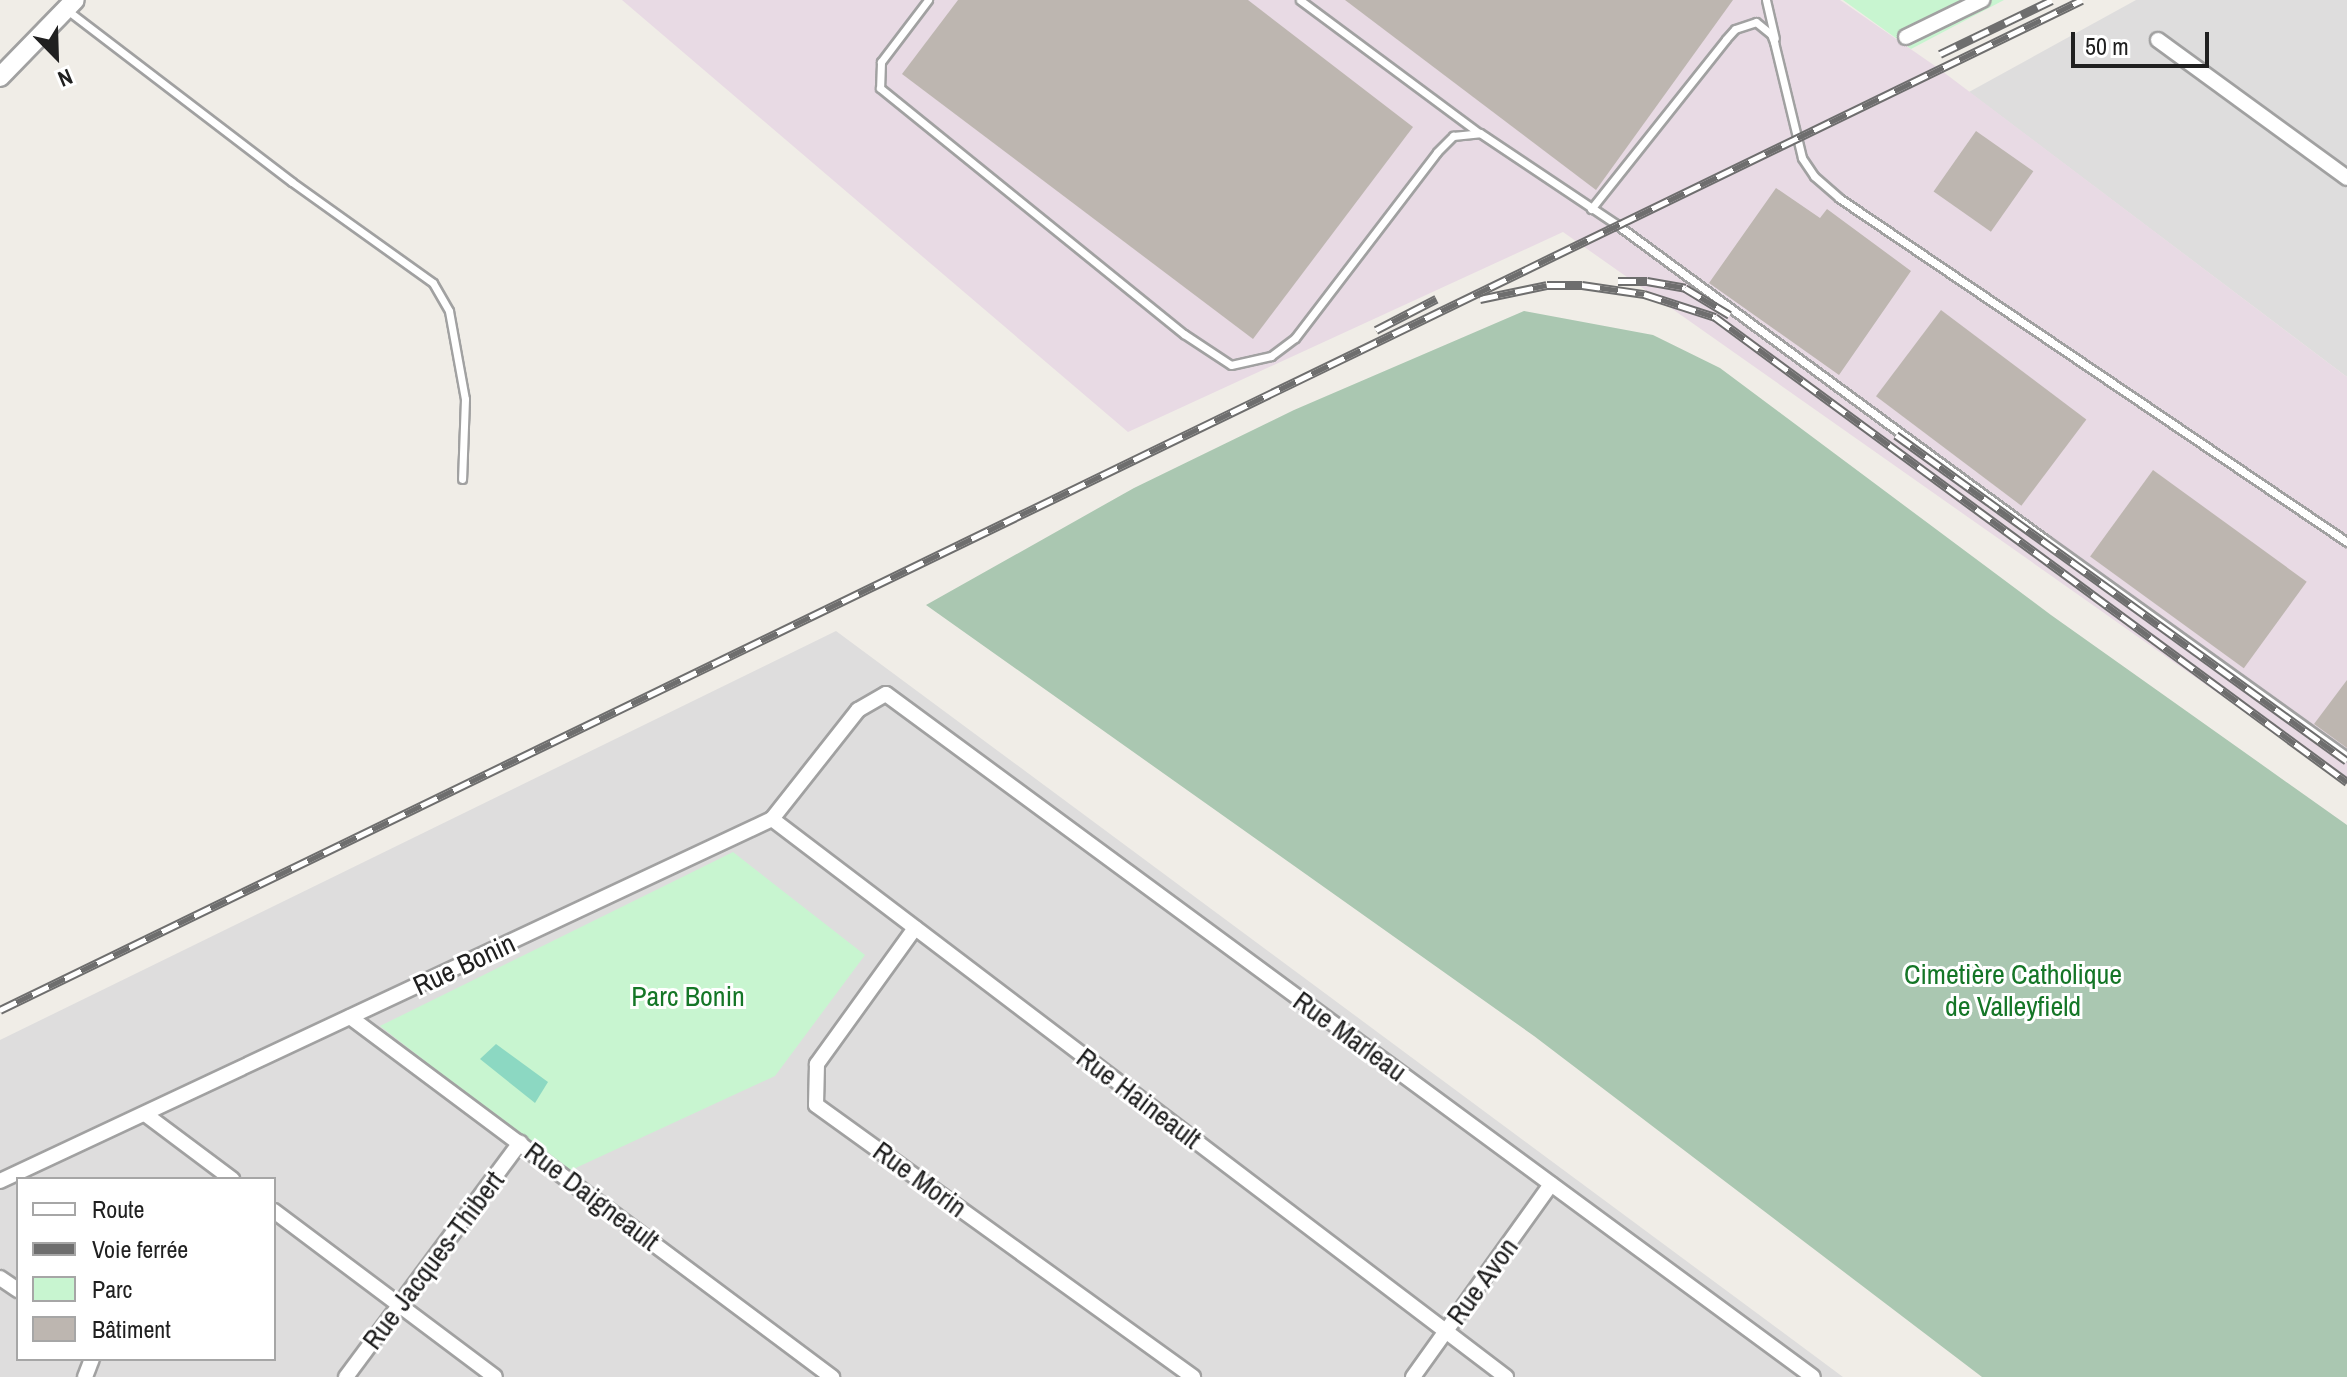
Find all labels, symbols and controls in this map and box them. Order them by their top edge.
north arrow [16,16,96,96]
scale bar [2075,16,2213,66]
text: 50 m [2085,30,2129,62]
text: N [54,62,77,94]
street label: Rue Bonin [408,926,520,1002]
park label: Cimetière Catholique de Valleyfield [1904,957,2122,1023]
park label: Parc Bonin [631,979,745,1013]
street label: Rue Marleau [1287,984,1413,1088]
street label: Rue Haineault [1070,1040,1208,1156]
street label: Rue Morin [867,1134,973,1224]
street label: Rue Daigneault [518,1135,666,1257]
street label: Rue Jacques-Thibert [355,1164,511,1356]
legend [16,1177,276,1361]
text: Route [92,1193,145,1225]
street label: Rue Avon [1439,1230,1525,1332]
text: Voie ferrée [92,1233,188,1265]
text: Parc [92,1273,132,1305]
text: Bâtiment [92,1313,171,1345]

